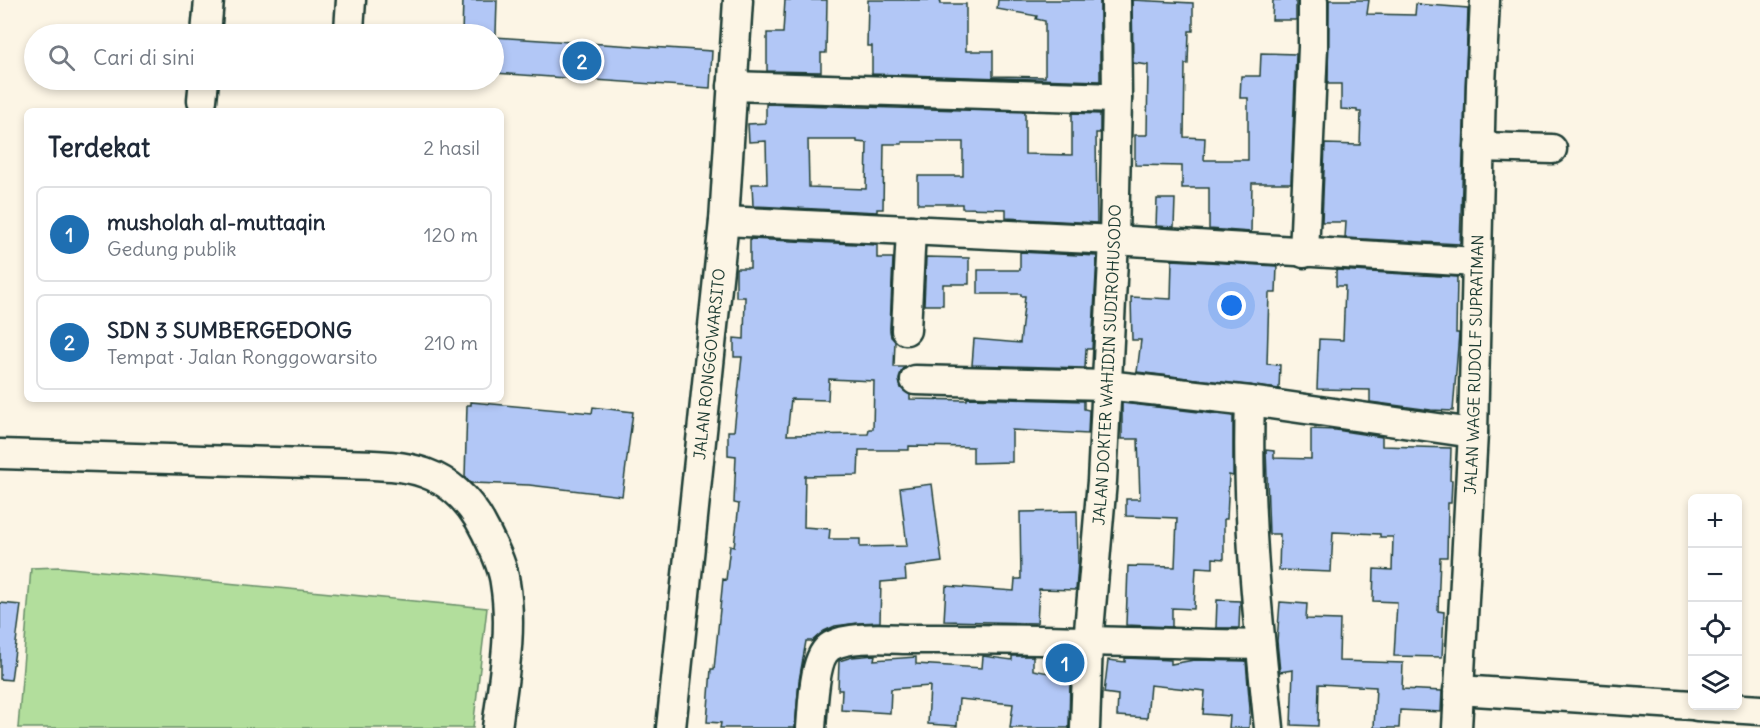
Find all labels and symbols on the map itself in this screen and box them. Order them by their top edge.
pin: 2 [562,38,602,84]
street label: JALAN DOKTER WAHIDIN SUDIROHUSODO [1088,204,1125,526]
street label: JALAN WAGE RUDOLF SUPRATMAN [1460,234,1488,495]
street label: JALAN RONGGOWARSITO [689,267,729,461]
your location [1217,291,1246,320]
pin: 1 [1046,640,1084,686]

